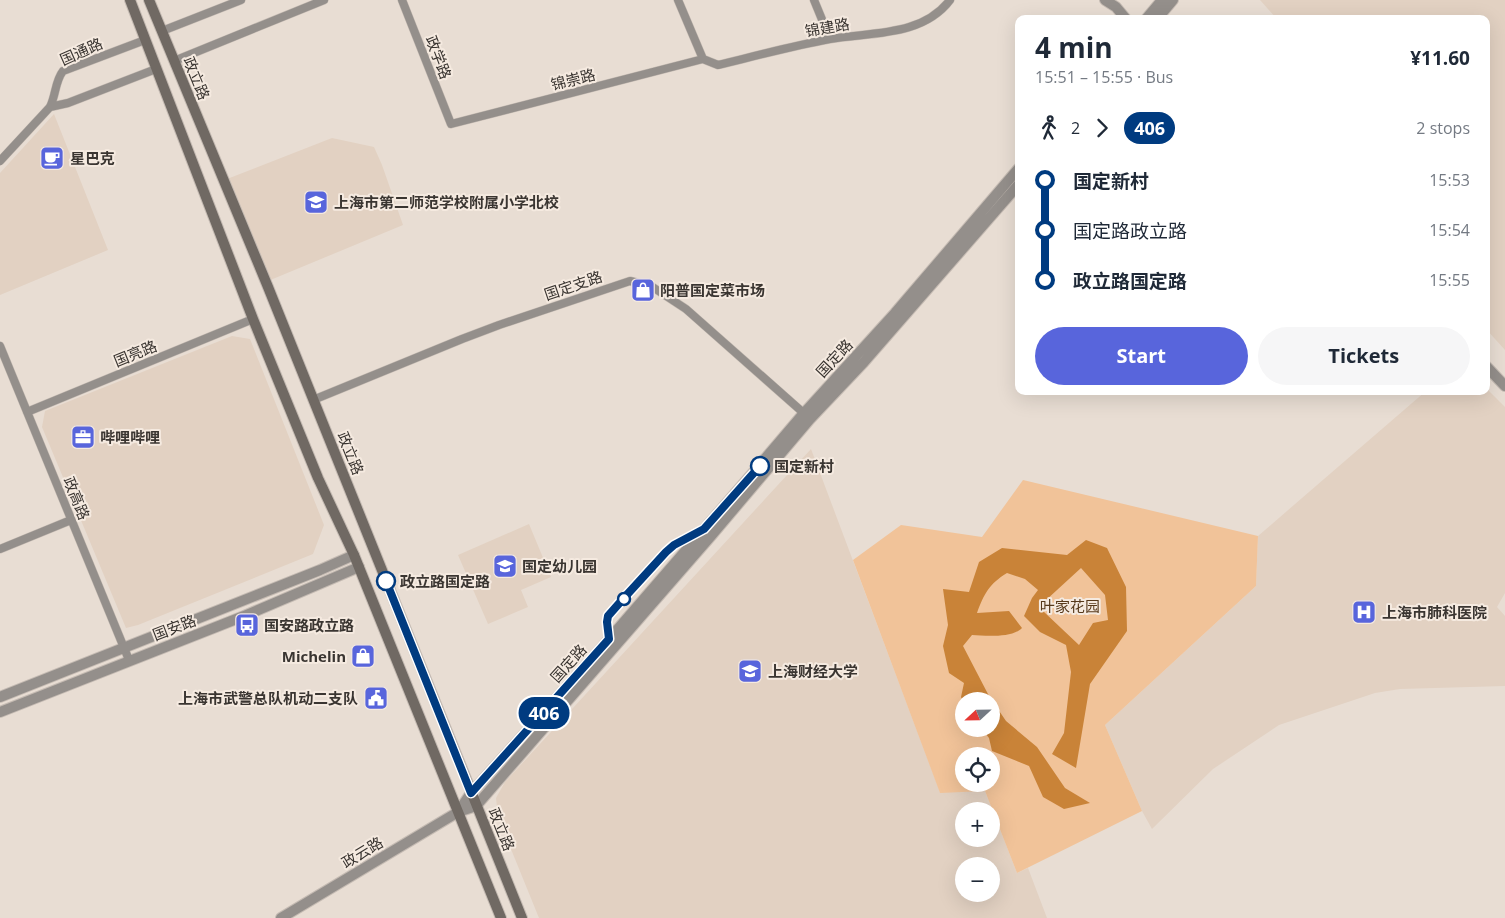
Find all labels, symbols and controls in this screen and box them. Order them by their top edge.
street label: 锦建路 [803,13,851,41]
text: 4 min [1035,28,1113,66]
street label: 政学路 [422,32,456,82]
street label: 国通路 [56,33,106,69]
text: ¥11.60 [1410,45,1470,71]
street label: 政立路 [179,53,215,103]
street label: 锦崇路 [549,64,597,94]
text: 15:51 – 15:55 · Bus [1035,66,1173,88]
icon: walk [1035,114,1063,142]
icon: forward [1088,114,1116,142]
text: 406 [1134,116,1165,140]
text: 2 [1071,117,1080,139]
text: 2 stops [1416,117,1470,139]
cafe icon: 星巴克 [39,145,65,171]
place label: 星巴克 [70,148,115,168]
text: 国定新村 [1073,168,1149,194]
text: 15:53 [1429,169,1470,191]
school or university icon: 上海市第二师范学校附属小学北校 [303,189,329,215]
place label: 上海市第二师范学校附属小学北校 [334,192,559,212]
text: 国定路政立路 [1073,218,1187,244]
text: 15:54 [1429,219,1470,241]
street label: 国定支路 [541,266,605,304]
text: 政立路国定路 [1073,268,1187,294]
text: 15:55 [1429,269,1470,291]
shop icon: 阳普国定菜市场 [630,277,656,303]
place label: 阳普国定菜市场 [660,280,765,300]
button: Start [1035,327,1248,385]
button: Tickets [1258,327,1470,385]
street label: 国亮路 [110,335,160,371]
street label: 国定路 [811,335,857,381]
office icon: 哔哩哔哩 [70,424,96,450]
place label: 哔哩哔哩 [100,427,160,447]
street label: 政立路 [333,428,369,478]
marker: 国定新村 [750,456,770,476]
place label: 国定新村 [774,456,834,476]
street label: 政高路 [59,473,95,523]
school or university icon: 国定幼儿园 [492,553,518,579]
place label: 国定幼儿园 [522,556,597,576]
marker: 政立路国定路 [376,571,396,591]
place label: 政立路国定路 [400,571,490,591]
unlabelled marker [617,592,631,606]
park label: 叶家花园 [1040,596,1100,616]
hospital icon: 上海市肺科医院 [1351,599,1377,625]
place label: 上海市肺科医院 [1382,602,1487,622]
street label: 国安路 [149,610,199,644]
bus stop icon: 国安路政立路 [234,612,260,638]
place label: 国安路政立路 [264,615,354,635]
street label: 国定路 [546,640,590,686]
shop icon: Michelin [350,643,376,669]
place label: Michelin [282,646,346,666]
school or university icon: 上海财经大学 [737,658,763,684]
place label: 上海财经大学 [768,661,858,681]
public building icon: 上海市武警总队机动二支队 [363,685,389,711]
place label: 上海市武警总队机动二支队 [178,688,358,708]
north arrow [955,692,1000,738]
map controls [955,692,1000,902]
line badge: 406 [515,697,573,729]
text: 406 [529,701,559,725]
button: locate [955,747,1000,792]
button: + [955,802,1000,847]
street label: 政立路 [484,804,520,854]
street label: 政云路 [338,832,386,872]
button: − [955,857,1000,902]

